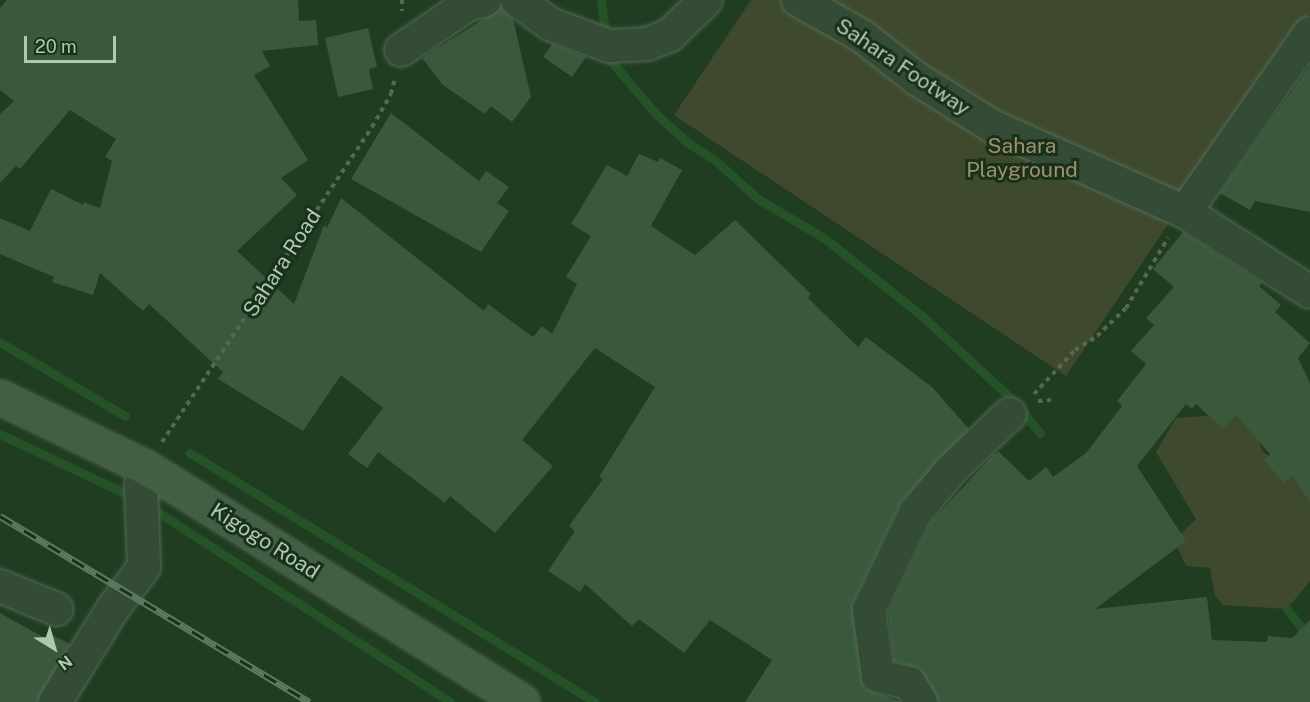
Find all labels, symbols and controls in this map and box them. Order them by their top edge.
street label: Sahara Footway [831,13,975,121]
scale bar [27,24,118,62]
text: 20 m [35,36,77,57]
park label: Sahara Playground [966,133,1078,183]
street label: Sahara Road [238,204,326,322]
street label: Kigogo Road [206,498,324,584]
north arrow [24,618,84,678]
text: N [54,651,76,674]

